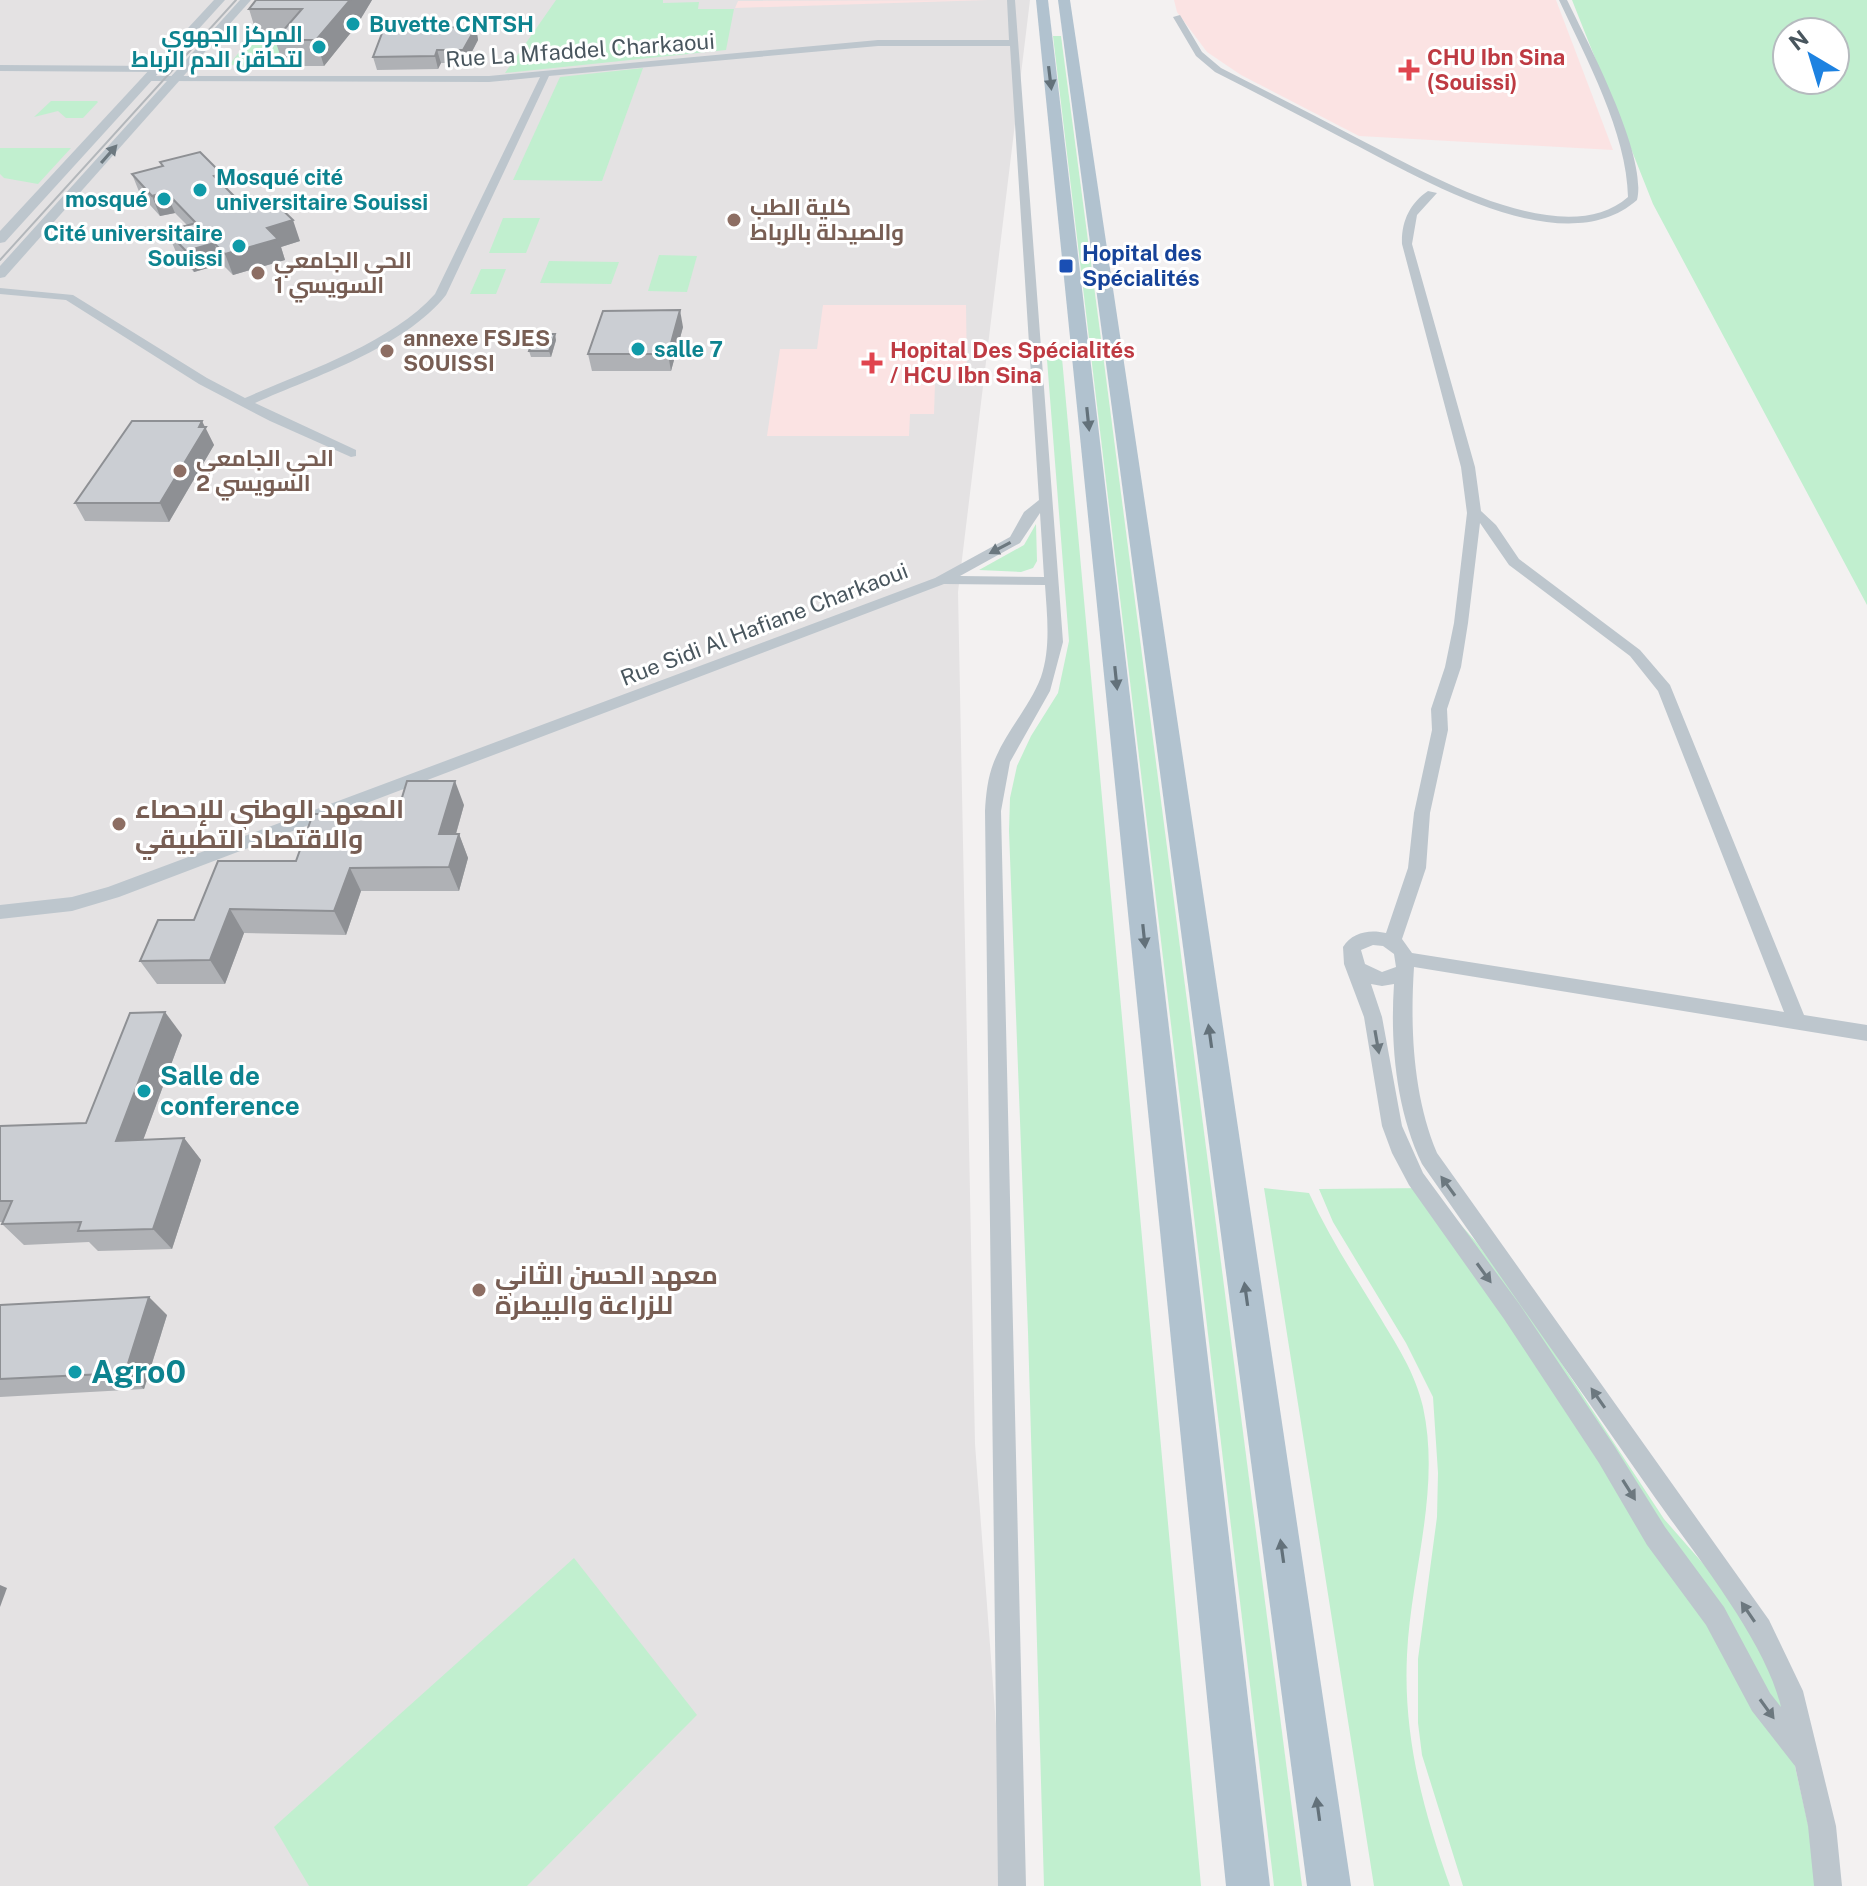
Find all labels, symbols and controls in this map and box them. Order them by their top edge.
place label: Buvette CNTSH [369,11,534,37]
marker: Buvette CNTSH [344,15,362,33]
north arrow [1771,16,1851,96]
place label: المركز الجهوي لتحاقن الدم الرباط [131,21,303,75]
text: N [1784,25,1813,56]
street label: Rue La Mfaddel Charkaoui [445,28,715,72]
marker: المركز الجهوي لتحاقن الدم الرباط [310,38,328,56]
place label: CHU Ibn Sina (Souissi) [1427,44,1565,95]
marker: CHU Ibn Sina (Souissi) [1398,59,1420,81]
one-way arrow [1043,65,1056,90]
one-way arrow [99,144,117,164]
place label: Mosqué cité universitaire Souissi [216,164,428,215]
marker: Mosqué cité universitaire Souissi [191,181,209,199]
place label: mosqué [65,186,148,212]
marker: mosqué [155,190,173,208]
place label: كلية الطب والصيدلة بالرباط [750,194,904,246]
marker: كلية الطب والصيدلة بالرباط [725,211,743,229]
place label: Cité universitaire Souissi [43,220,223,271]
marker: Cité universitaire Souissi [230,237,248,255]
place label: Hopital des Spécialités [1082,240,1202,291]
place label: الحي الجامعي السويسي 1 [274,247,412,303]
marker: Hopital des Spécialités [1057,257,1075,275]
marker: الحي الجامعي السويسي 1 [249,264,267,282]
place label: annexe FSJES SOUISSI [403,325,550,376]
place label: salle 7 [654,336,723,362]
place label: Hopital Des Spécialités / HCU Ibn Sina [890,337,1135,388]
marker: salle 7 [629,340,647,358]
marker: annexe FSJES SOUISSI [378,342,396,360]
marker: Hopital Des Spécialités / HCU Ibn Sina [861,352,883,374]
one-way arrow [1081,407,1094,432]
place label: الحي الجامعي السويسي 2 [196,445,334,501]
marker: الحي الجامعي السويسي 2 [171,462,189,480]
one-way arrow [989,541,1012,554]
street label: Rue Sidi Al Hafiane Charkaoui [617,557,911,691]
one-way arrow [1110,666,1123,691]
place label: المعهد الوطني للإحصاء والاقتصاد التطبيقي [135,793,404,860]
marker: المعهد الوطني للإحصاء والاقتصاد التطبيقي [110,815,128,833]
one-way arrow [1138,924,1151,949]
one-way arrow [1203,1023,1216,1048]
one-way arrow [1372,1030,1384,1055]
place label: Salle de conference [160,1060,300,1121]
marker: Salle de conference [135,1082,153,1100]
one-way arrow [1441,1175,1456,1196]
place label: معهد الحسن الثاني للزراعة والبيطرة [495,1259,718,1320]
one-way arrow [1476,1263,1491,1284]
marker: معهد الحسن الثاني للزراعة والبيطرة [470,1281,488,1299]
one-way arrow [1239,1281,1252,1306]
place label: Agro0 [91,1353,186,1390]
marker: Agro0 [66,1363,84,1381]
one-way arrow [1591,1387,1606,1408]
one-way arrow [1621,1479,1635,1501]
one-way arrow [1275,1538,1288,1563]
one-way arrow [1741,1601,1756,1622]
one-way arrow [1759,1698,1775,1720]
one-way arrow [1311,1796,1324,1821]

